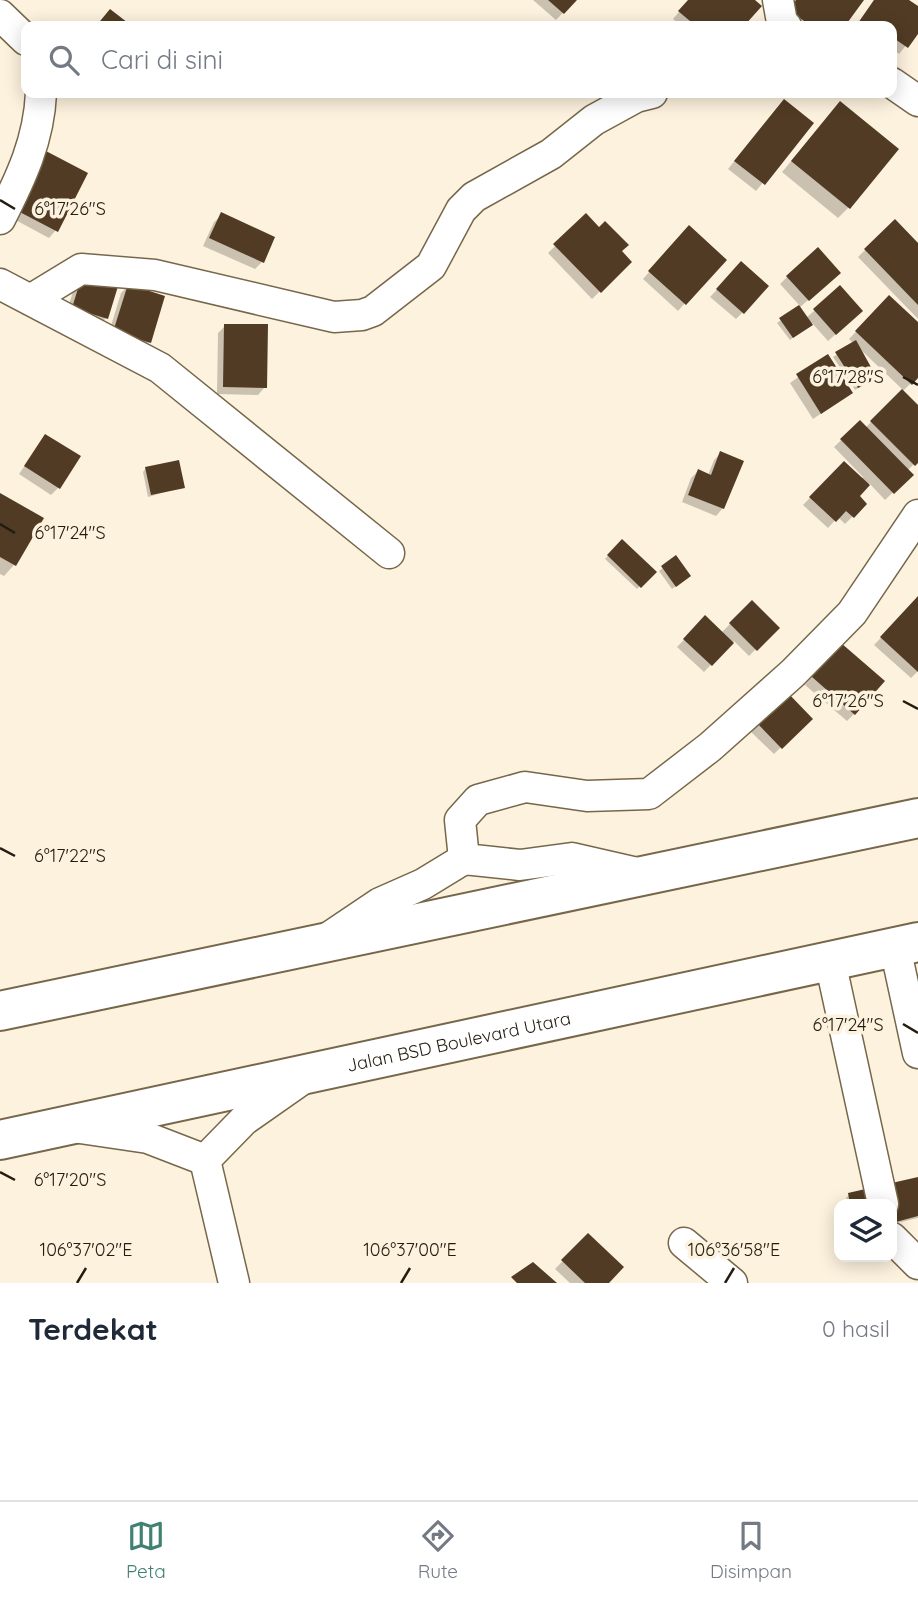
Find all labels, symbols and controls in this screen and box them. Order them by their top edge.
search box [21,21,897,98]
icon: search [45,41,83,79]
text: Cari di sini [101,43,223,76]
text: 6°17'26"S [34,197,106,220]
text: 6°17'28"S [812,365,884,388]
text: 6°17'24"S [34,521,106,544]
text: 6°17'26"S [812,689,884,712]
text: 6°17'22"S [34,844,106,867]
street label: Jalan BSD Boulevard Utara [344,1006,573,1076]
text: 6°17'24"S [812,1013,884,1036]
text: 6°17'20"S [34,1168,106,1191]
map controls [834,1199,897,1262]
button: layers [834,1199,897,1262]
text: 106°37'02"E [40,1238,132,1261]
text: 106°37'00"E [363,1238,457,1261]
text: 106°36'58"E [688,1238,780,1261]
text: Terdekat [28,1310,158,1348]
text: 0 hasil [822,1314,890,1343]
tab: Peta [126,1517,166,1583]
tab: Rute [418,1517,458,1583]
tab: Disimpan [710,1517,792,1583]

